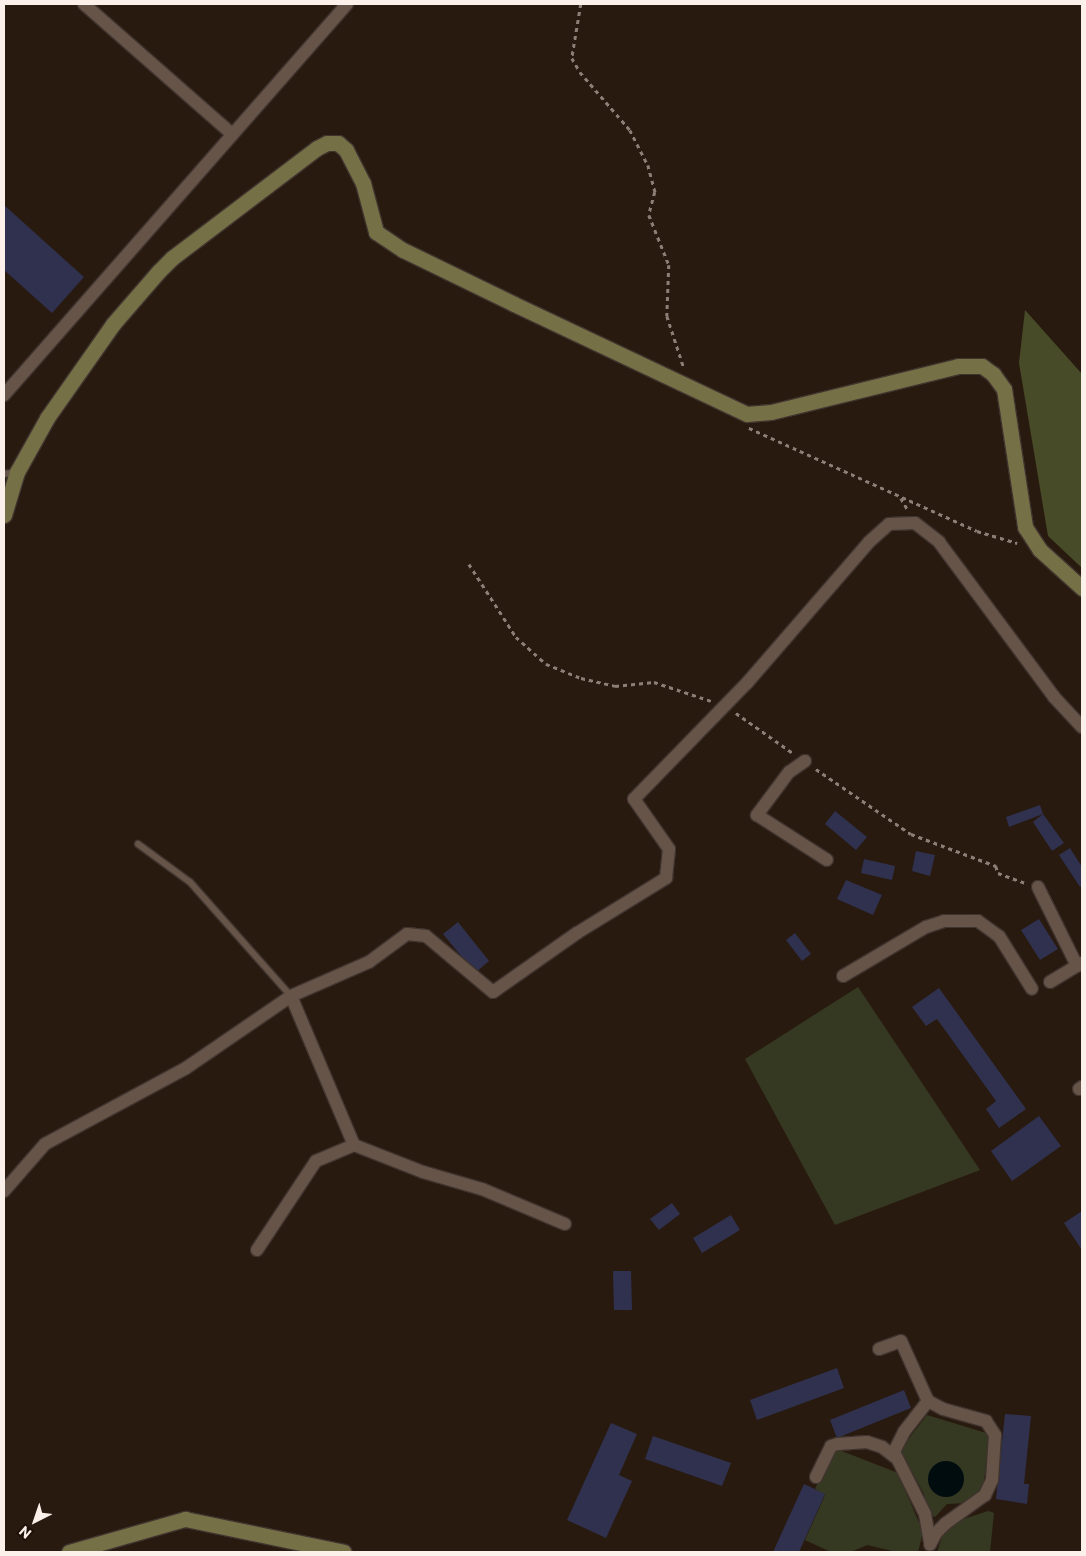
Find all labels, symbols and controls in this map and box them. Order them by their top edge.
north arrow [10,1496,60,1546]
text: N [15,1523,34,1543]

